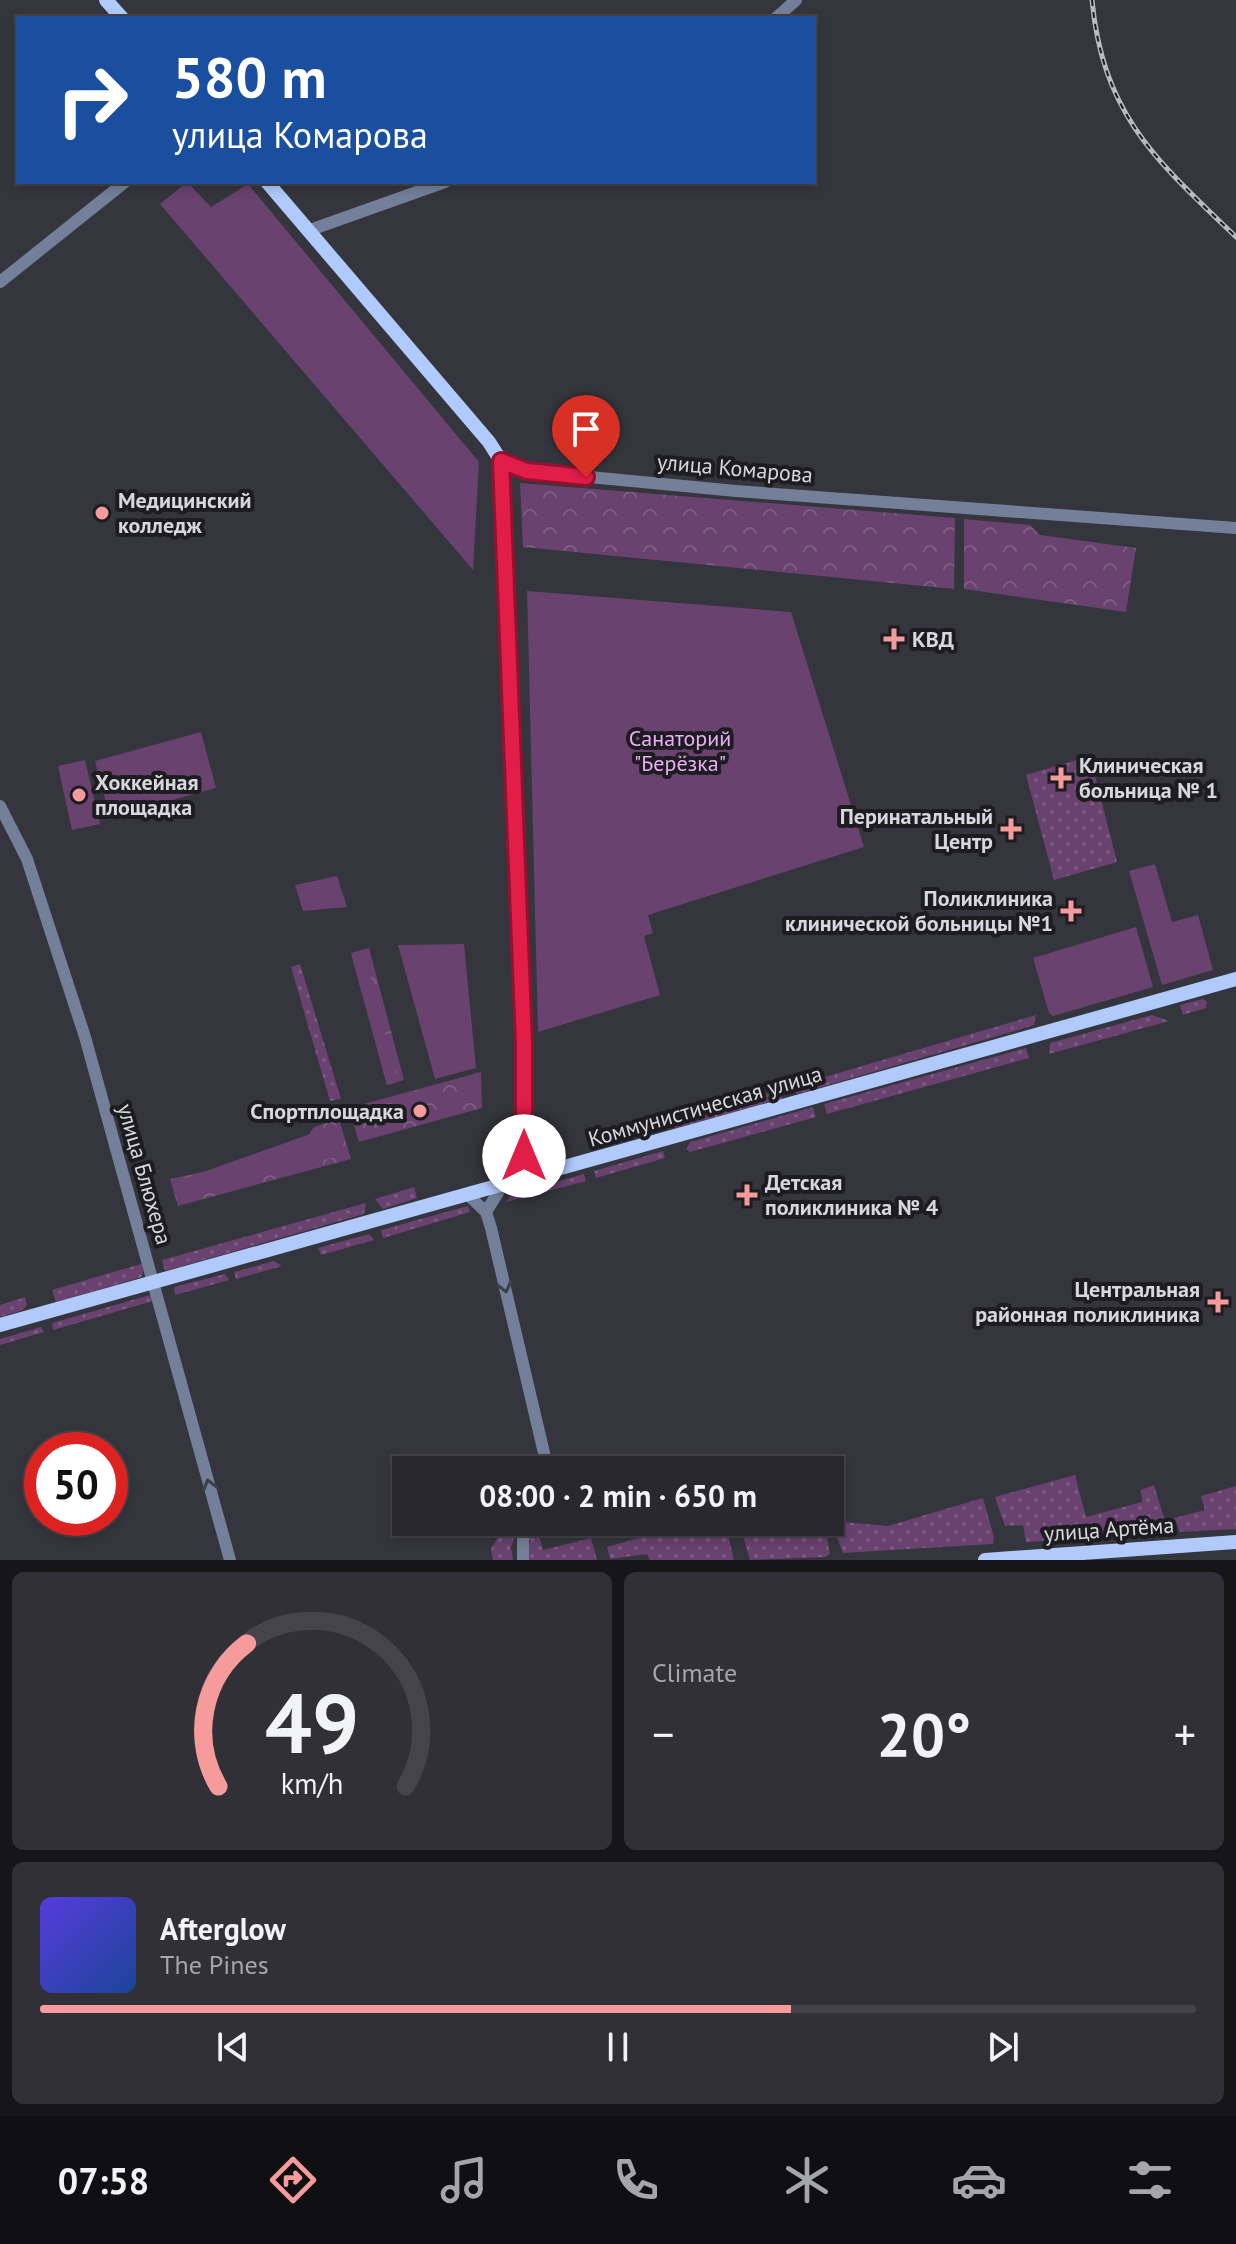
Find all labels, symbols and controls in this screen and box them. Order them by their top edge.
text: 580 m [172,41,327,113]
icon: right [40,48,144,152]
text: улица Комарова [172,111,428,158]
pin [552,395,620,477]
icon: arrive [564,407,608,451]
street label: улица Комарова [656,447,814,489]
place label: Медицинский колледж [118,486,251,539]
marker: Медицинский колледж [93,504,111,522]
place label: КВД [912,625,954,653]
marker: КВД [883,628,905,650]
park label: Санаторий "Берёзка" [629,724,731,777]
place label: Клиническая больница № 1 [1079,751,1218,804]
marker: Клиническая больница № 1 [1050,767,1072,789]
place label: Хоккейная площадка [95,768,198,821]
marker: Хоккейная площадка [70,786,88,804]
place label: Перинатальный Центр [840,802,993,855]
marker: Перинатальный Центр [1000,818,1022,840]
place label: Поликлиника клинической больницы №1 [785,884,1053,937]
marker: Поликлиника клинической больницы №1 [1060,900,1082,922]
street label: Коммунистическая улица [585,1059,825,1153]
place label: Спортплощадка [250,1097,404,1125]
street label: улица Блюхера [112,1100,178,1248]
marker: Спортплощадка [411,1102,429,1120]
position arrow [482,1114,566,1198]
place label: Детская поликлиника № 4 [765,1168,939,1221]
marker: Детская поликлиника № 4 [736,1184,758,1206]
place label: Центральная районная поликлиника [975,1275,1200,1328]
one-way arrow [496,1280,513,1294]
marker: Центральная районная поликлиника [1207,1291,1229,1313]
speed limit sign: 50 [24,1432,128,1536]
text: 08:00 · 2 min · 650 m [479,1476,757,1515]
one-way arrow [202,1478,219,1492]
street label: улица Артёма [1043,1510,1175,1548]
text: Climate [652,1656,737,1689]
text: 49 [265,1668,359,1776]
text: 20° [877,1695,971,1773]
text: − [652,1705,674,1762]
text: + [1174,1705,1196,1762]
text: km/h [281,1765,343,1802]
text: Afterglow [160,1909,286,1948]
text: The Pines [160,1948,269,1981]
icon: previous [211,2025,255,2069]
icon: pause [596,2025,640,2069]
icon: next [981,2025,1025,2069]
icon: directions [265,2152,321,2208]
icon: music [436,2152,492,2208]
icon: phone [608,2152,664,2208]
icon: climate [779,2152,835,2208]
icon: car [951,2152,1007,2208]
icon: filters [1122,2152,1178,2208]
text: 07:58 [58,2157,149,2204]

